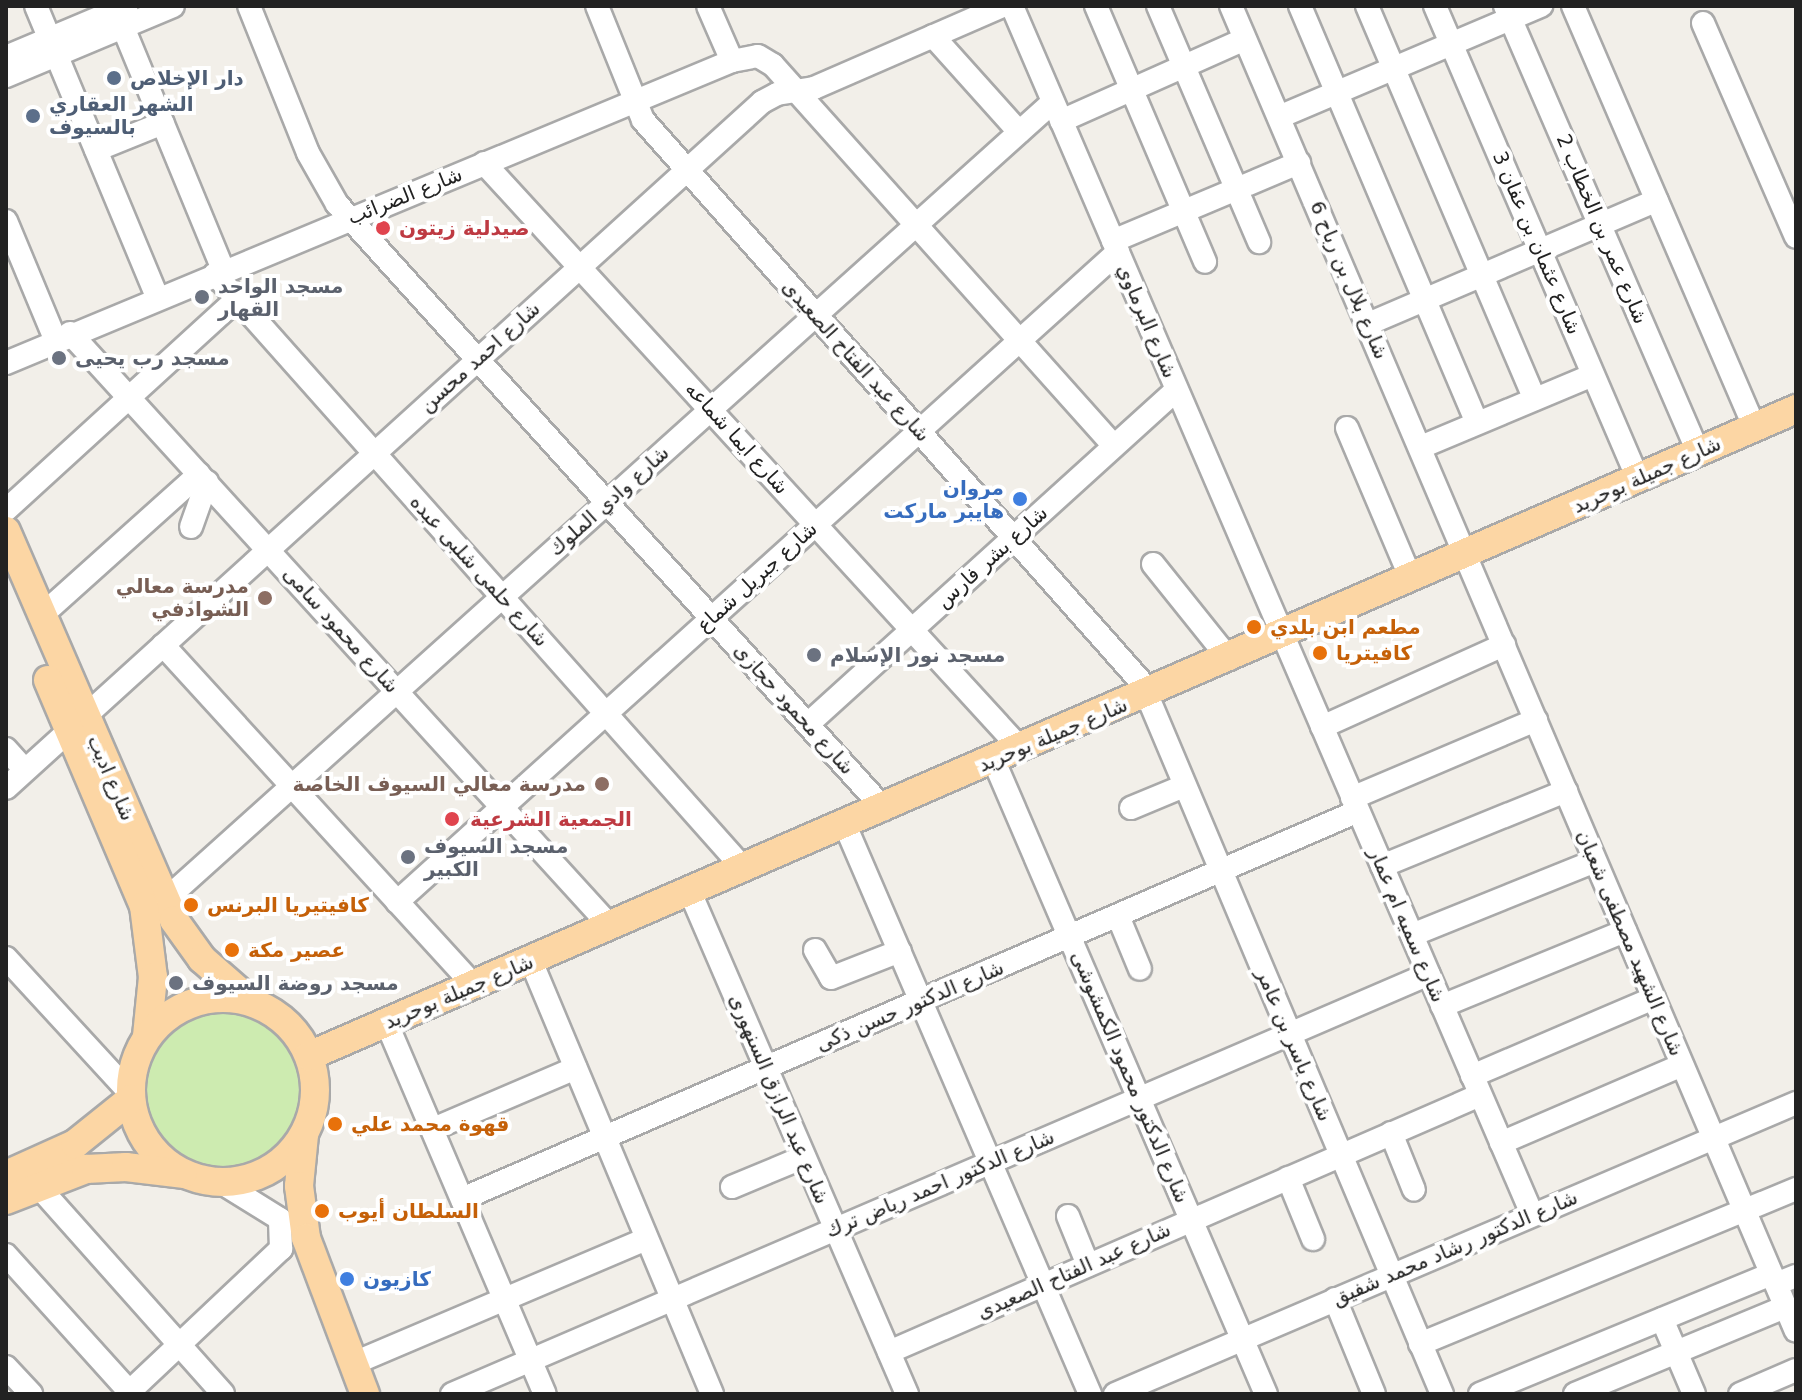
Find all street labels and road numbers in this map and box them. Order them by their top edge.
street label: شارع عمر بن الخطاب 2 [1551,131,1653,327]
street label: شارع عثمان بن عفان 3 [1488,148,1586,338]
street label: شارع الضرائب [344,162,466,230]
street label: شارع بلال بن رباح 6 [1305,197,1393,363]
street label: شارع البرماوي [1112,260,1182,382]
street label: شارع عبد الفتاح الصعيدى [777,275,935,447]
street label: شارع احمد محسن [415,297,545,417]
street label: شارع ايما شماعه [680,377,794,499]
street label: شارع جميلة بوحريد [1569,432,1725,518]
street label: شارع وادي الملوك [544,441,674,561]
street label: شارع حلمى شلبى عبده [405,490,553,652]
street label: شارع بشر فارس [931,501,1053,613]
street label: شارع جبريل شماع [692,517,822,637]
street label: شارع محمود سامى [278,562,404,698]
street label: شارع محمود حجازى [729,638,859,780]
street label: شارع جميلة بوحريد [975,693,1131,777]
street label: شارع اديب [82,732,140,824]
street label: شارع الشهيد مصطفى شعبان [1571,826,1689,1060]
street label: شارع سميه ام عمار [1364,844,1450,1006]
street label: شارع الدكتور محمود الكمشوشى [1066,947,1194,1207]
street label: شارع جميلة بوحريد [381,950,537,1034]
street label: شارع الدكتور حسن ذكى [812,956,1008,1056]
street label: شارع ياسر بن عامر [1251,965,1337,1125]
street label: شارع عبد الرازق السنهورى [724,990,834,1208]
street label: شارع الدكتور احمد رياض ترك [822,1125,1058,1243]
street label: شارع الدكتور رشاد محمد شفيق [1329,1185,1581,1311]
street label: شارع عبد الفتاح الصعيدى [973,1217,1175,1325]

